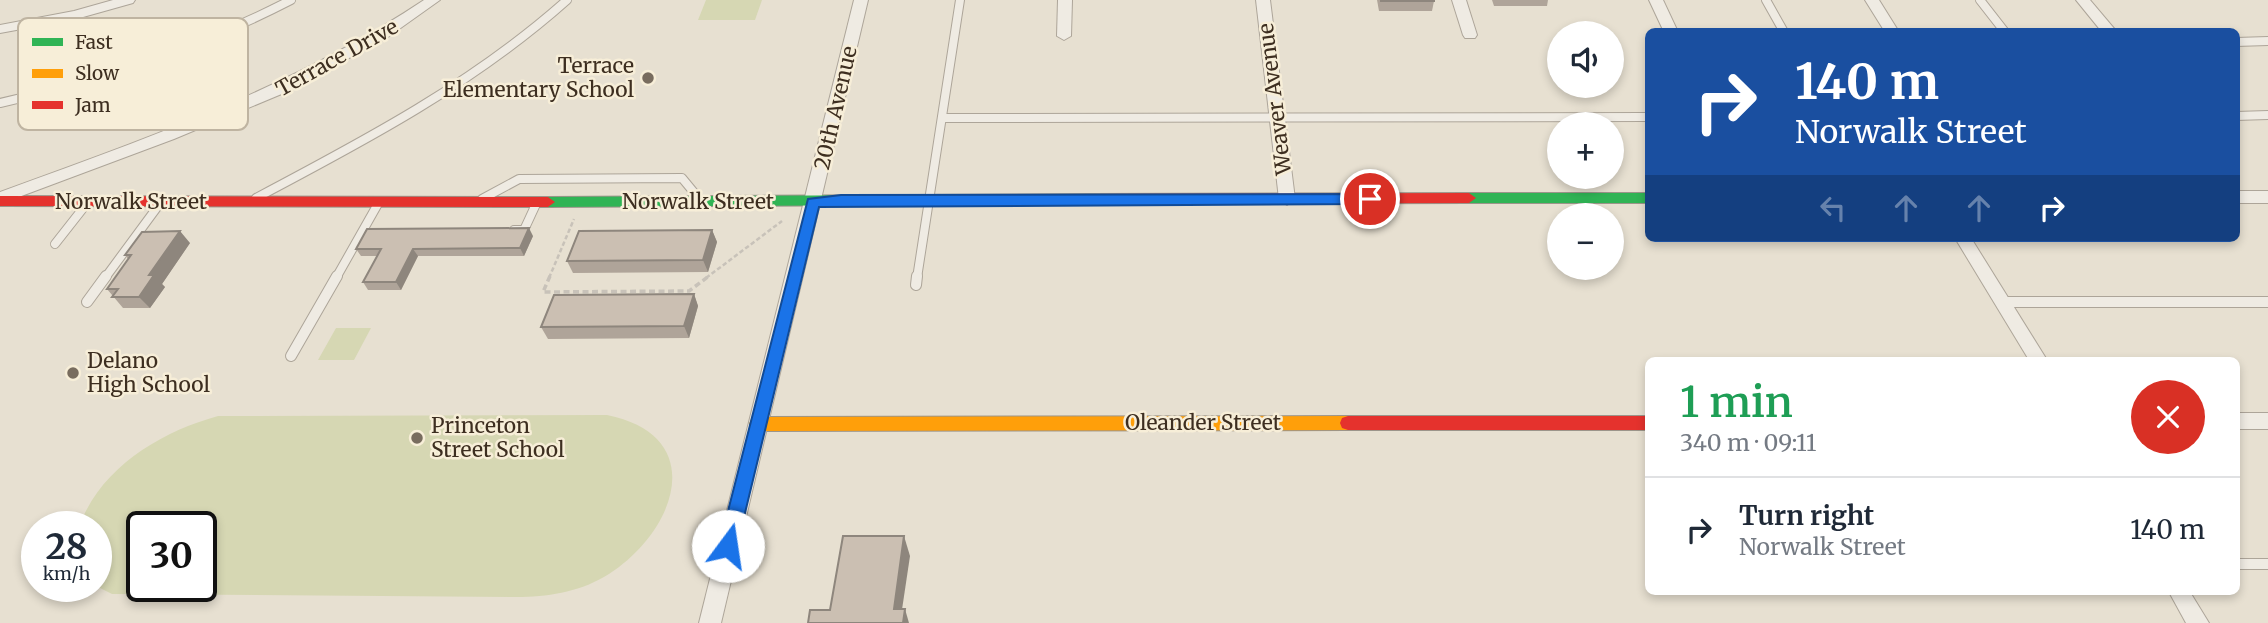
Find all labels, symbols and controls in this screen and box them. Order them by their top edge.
street label: Terrace Drive [271,13,403,102]
legend [18,18,248,130]
map controls [1547,21,1624,280]
button: sound [1547,21,1624,98]
street label: Weaver Avenue [1252,22,1297,178]
text: Fast [75,30,113,54]
street label: 20th Avenue [808,43,863,172]
text: 140 m [1795,51,1939,112]
place label: Terrace Elementary School [443,52,635,103]
icon: right [1680,56,1771,147]
text: Slow [75,61,120,85]
marker: Terrace Elementary School [640,70,656,86]
text: Jam [74,93,111,117]
button: + [1547,112,1624,189]
text: Norwalk Street [1795,112,2027,152]
pin [1340,169,1400,229]
icon: arrive [1351,180,1389,218]
street label: Norwalk Street [55,188,207,215]
street label: Norwalk Street [622,188,774,215]
icon: left [1814,189,1852,227]
icon: ahead [1887,189,1925,227]
icon: ahead [1960,189,1998,227]
icon: right [2033,189,2071,227]
button: − [1547,203,1624,280]
place label: Delano High School [87,347,210,398]
marker: Delano High School [65,365,81,381]
text: 1 min [1680,376,1793,428]
button: close [2131,380,2205,454]
street label: Oleander Street [1125,409,1281,436]
place label: Princeton Street School [431,412,565,463]
text: 340 m · 09:11 [1680,428,1816,457]
marker: Princeton Street School [409,430,425,446]
text: Turn right [1739,499,1874,532]
position arrow [691,509,765,583]
speed limit sign: 30 [126,511,217,602]
icon: right [1680,511,1718,549]
text: 140 m [2130,513,2205,546]
text: 28 [45,525,88,569]
text: Norwalk Street [1739,532,1906,561]
text: km/h [43,562,90,585]

